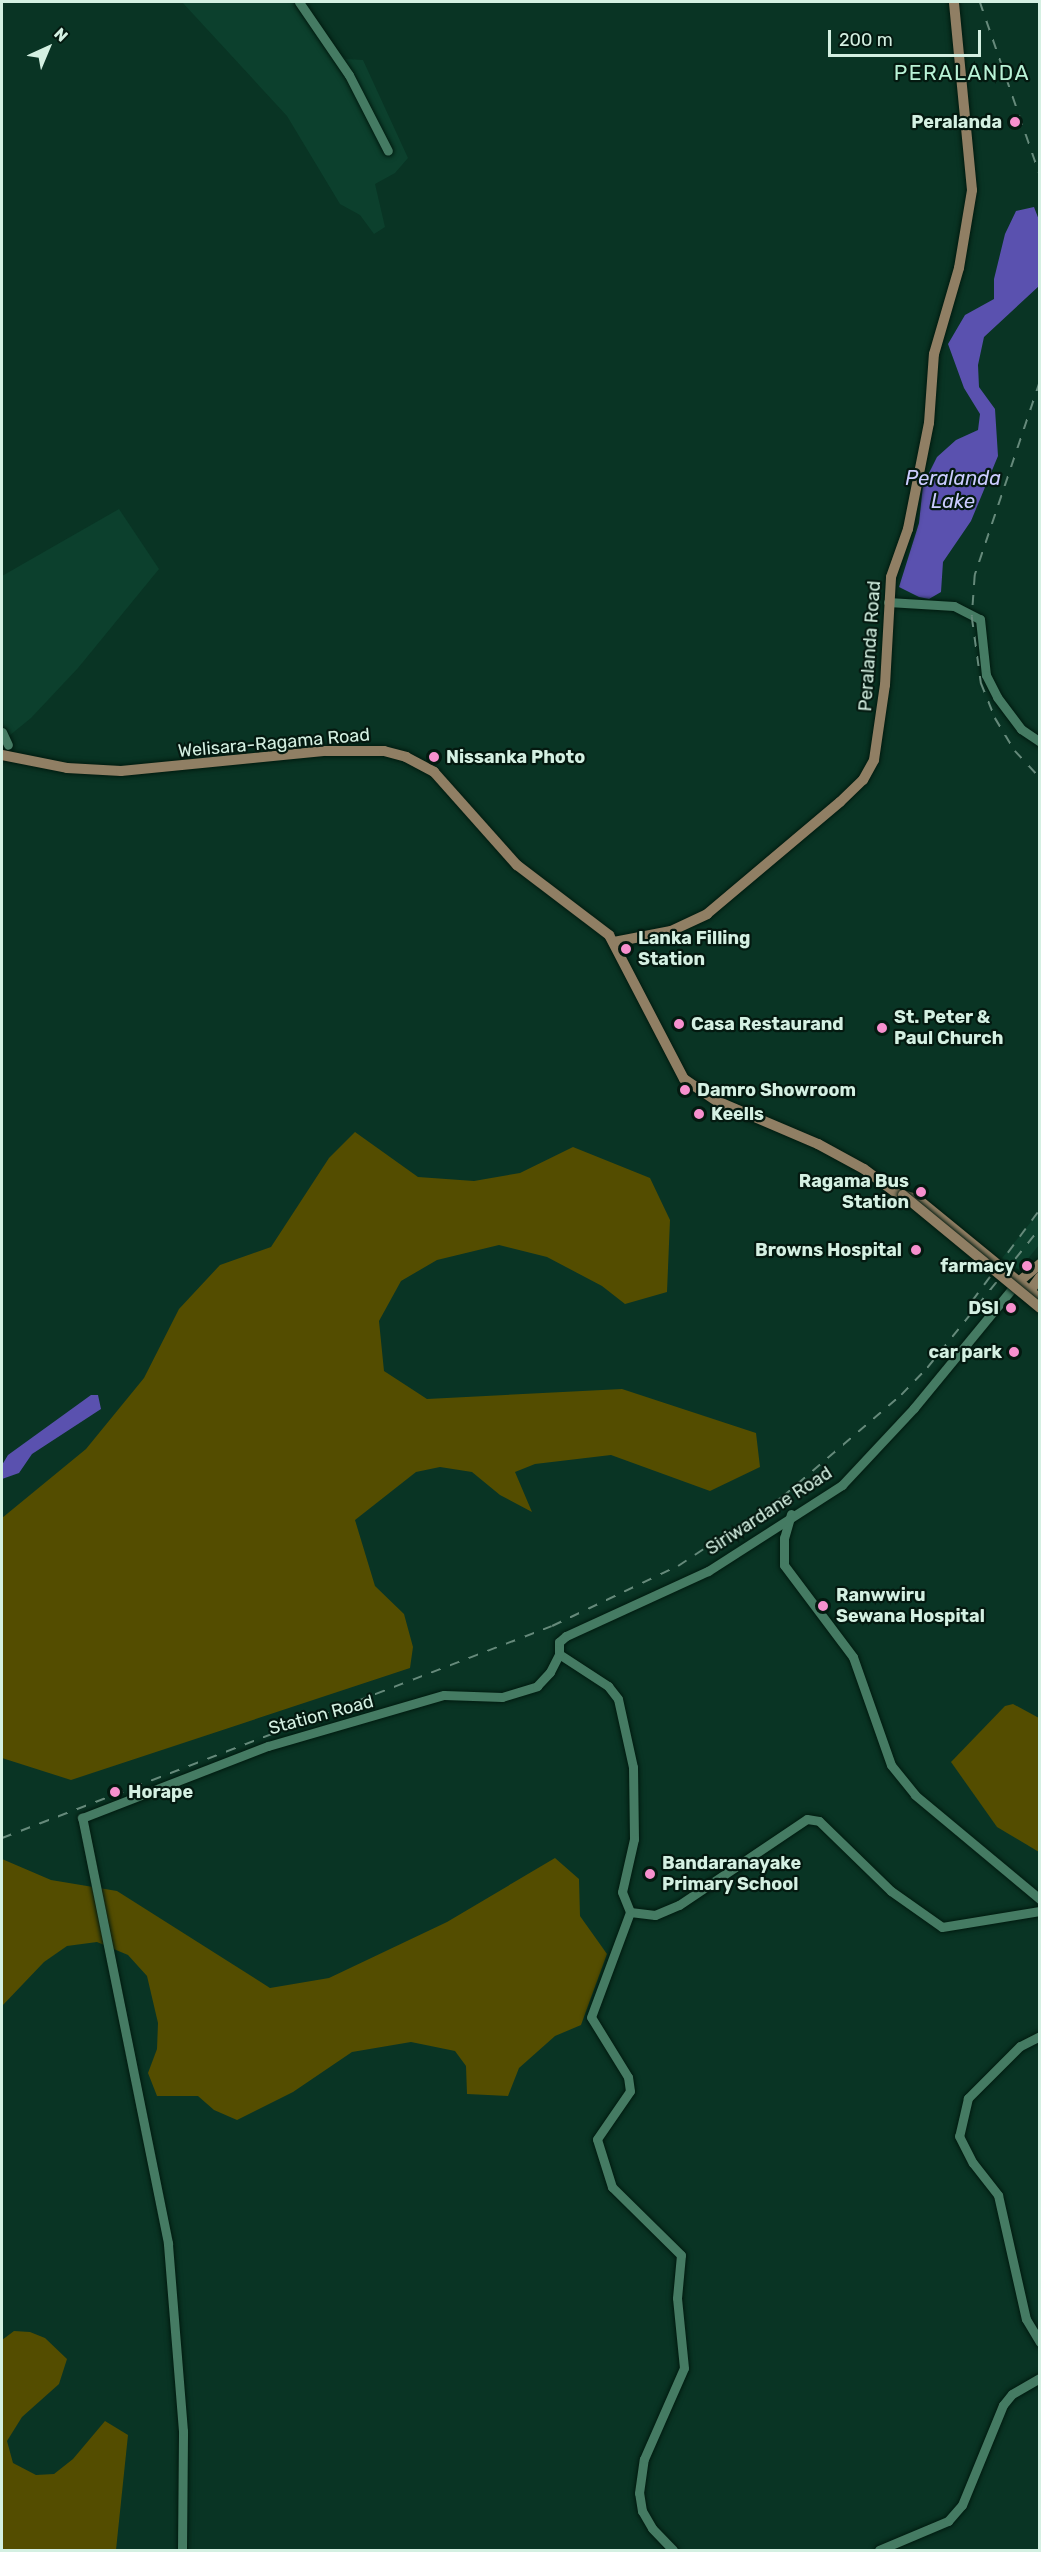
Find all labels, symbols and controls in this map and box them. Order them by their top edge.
north arrow [18,18,78,78]
scale bar [831,18,984,56]
text: N [50,24,72,46]
text: 200 m [839,29,893,51]
district label: PERALANDA [894,60,1030,86]
place label: Peralanda [911,111,1002,133]
marker: Peralanda [1006,113,1024,131]
water label: Peralanda Lake [905,467,1001,514]
street label: Peralanda Road [855,580,885,712]
street label: Welisara-Ragama Road [177,724,371,762]
place label: Nissanka Photo [446,746,585,768]
marker: Nissanka Photo [427,750,441,764]
place label: Lanka Filling Station [638,928,750,970]
marker: Lanka Filling Station [619,942,633,956]
place label: St. Peter & Paul Church [894,1007,1003,1050]
place label: Casa Restaurand [691,1013,844,1035]
marker: Casa Restaurand [672,1017,686,1031]
marker: St. Peter & Paul Church [875,1021,889,1035]
place label: Damro Showroom [697,1079,856,1101]
marker: Damro Showroom [678,1083,692,1097]
place label: Keells [711,1103,764,1125]
marker: Keells [692,1107,706,1121]
place label: Ragama Bus Station [799,1171,909,1214]
marker: Ragama Bus Station [914,1185,928,1199]
place label: Browns Hospital [755,1239,902,1261]
marker: Browns Hospital [907,1241,925,1259]
place label: farmacy [940,1255,1015,1277]
marker: farmacy [1020,1259,1034,1273]
place label: DSI [968,1297,999,1319]
marker: DSI [1004,1301,1018,1315]
place label: car park [928,1341,1002,1363]
marker: car park [1007,1345,1021,1359]
street label: Siriwardane Road [702,1462,836,1560]
place label: Ranwwiru Sewana Hospital [836,1585,985,1628]
marker: Ranwwiru Sewana Hospital [814,1597,832,1615]
street label: Station Road [266,1691,376,1739]
place label: Horape [128,1781,193,1803]
marker: Horape [106,1783,124,1801]
place label: Bandaranayake Primary School [662,1853,801,1896]
marker: Bandaranayake Primary School [643,1867,657,1881]

